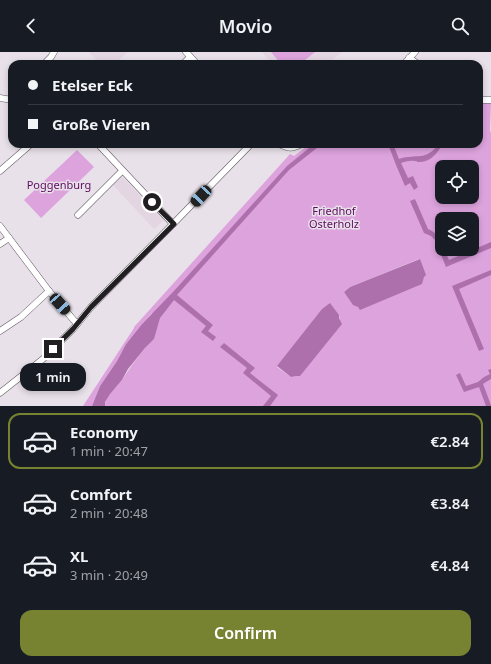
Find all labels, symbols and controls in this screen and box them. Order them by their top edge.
text: Movio [219,14,272,38]
icon: back [20,15,42,37]
icon: search [449,15,471,37]
text: Etelser Eck [52,75,133,95]
text: Große Vieren [52,114,150,134]
map controls [435,160,479,256]
button: locate [435,160,479,204]
park label: Poggenburg [27,177,91,192]
car [188,183,214,209]
route start [143,193,161,211]
park label: Friedhof Osterholz [309,203,359,231]
button: layers [435,212,479,256]
car [48,291,72,317]
route end [44,340,62,358]
callout: 1 min [20,363,86,391]
text: 1 min [35,368,71,386]
text: Economy [70,422,138,442]
icon: car [22,423,58,459]
text: €2.84 [431,431,469,451]
text: 1 min · 20:47 [70,442,148,460]
text: Comfort [70,484,132,504]
icon: car [22,485,58,521]
text: €3.84 [431,493,469,513]
text: 2 min · 20:48 [70,504,148,522]
text: XL [70,546,88,566]
icon: car [22,547,58,583]
text: €4.84 [431,555,469,575]
text: 3 min · 20:49 [70,566,148,584]
button: Confirm [20,610,471,656]

